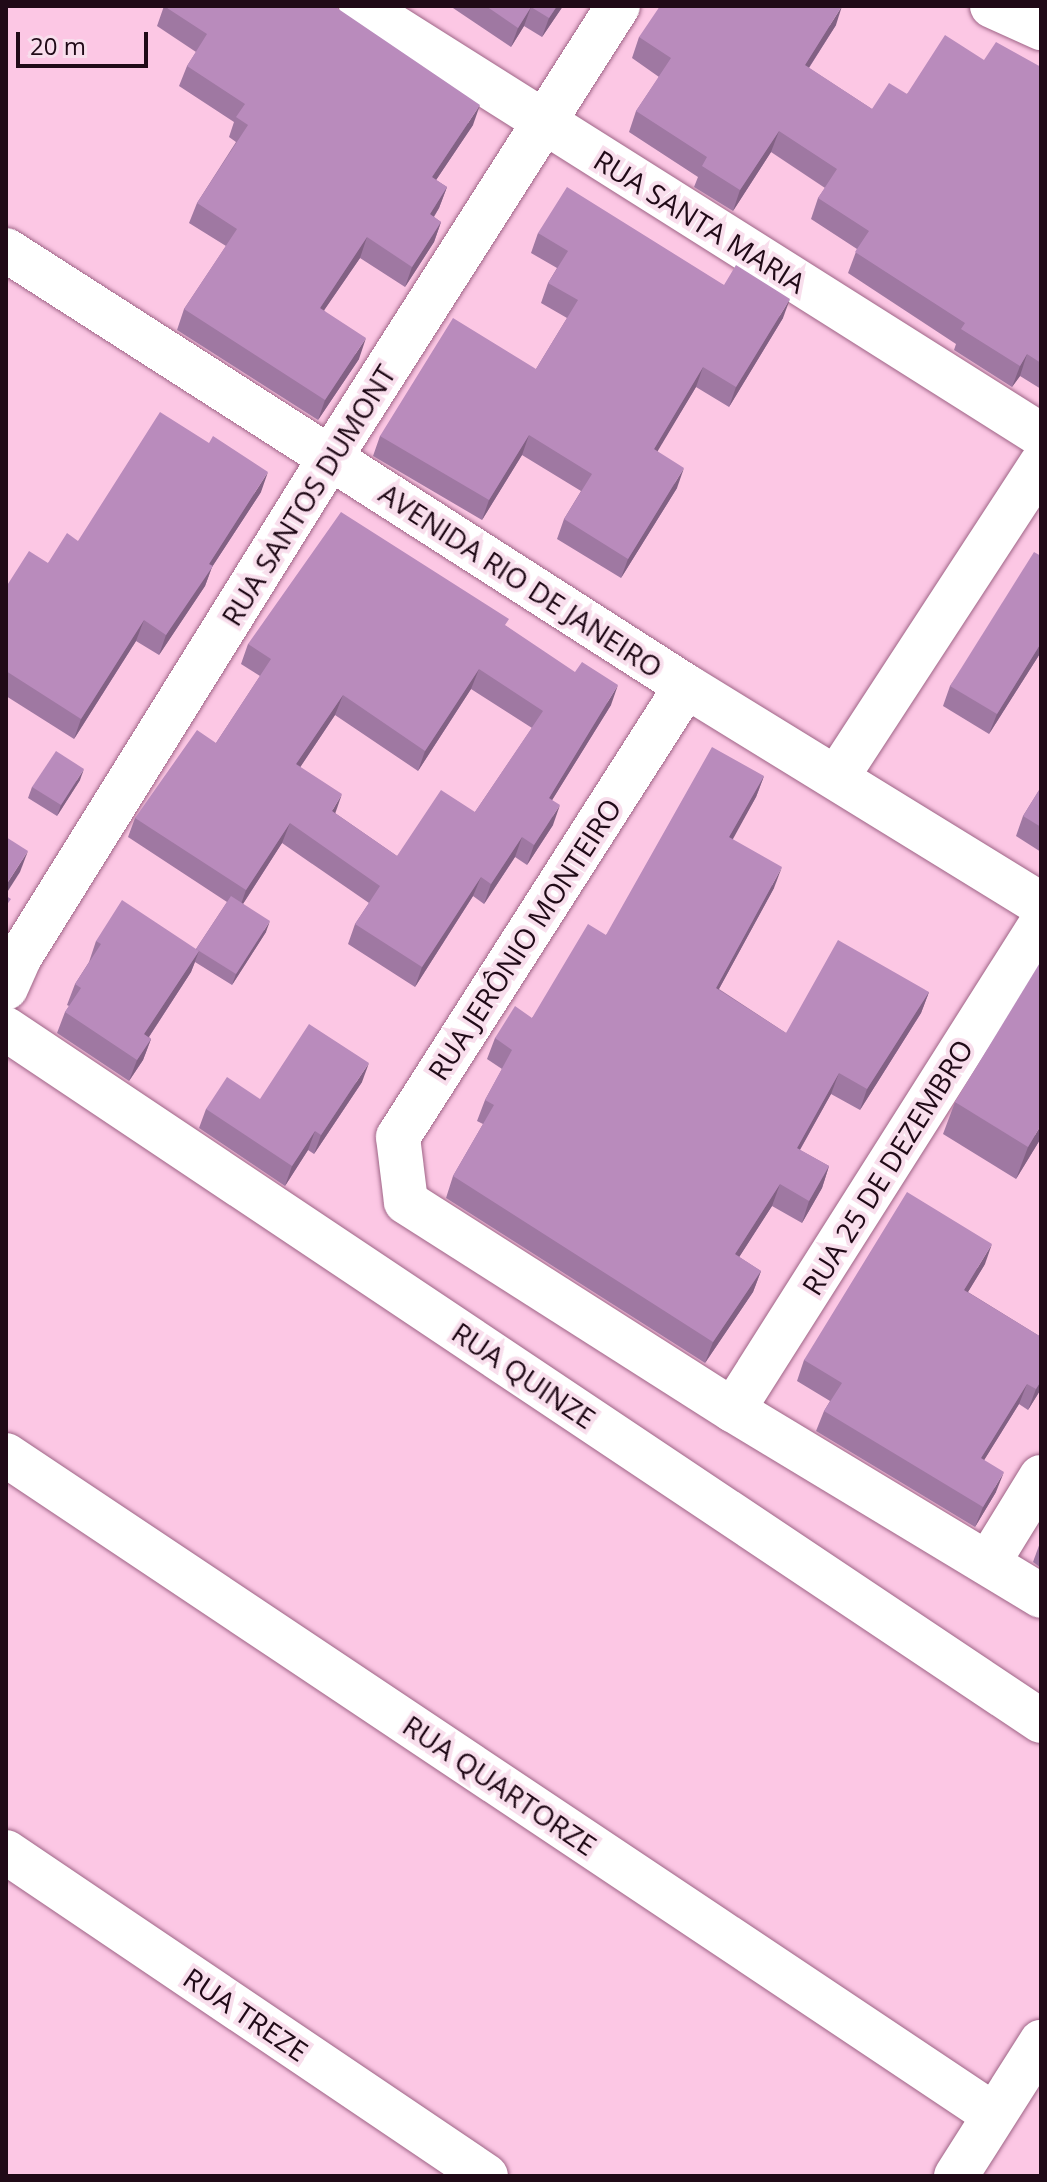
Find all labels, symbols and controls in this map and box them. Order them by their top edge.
scale bar [20,16,152,66]
text: 20 m [30,29,86,62]
street label: RUA SANTA MARIA [588,142,812,300]
street label: RUA SANTOS DUMONT [214,359,402,631]
street label: AVENIDA RIO DE JANEIRO [373,476,669,684]
street label: RUA JERÔNIO MONTEIRO [420,792,628,1086]
street label: RUA 25 DE DEZEMBRO [795,1033,979,1301]
street label: RUA QUINZE [446,1315,602,1435]
street label: RUA QUARTORZE [397,1708,603,1862]
street label: RUA TREZE [178,1960,314,2068]

